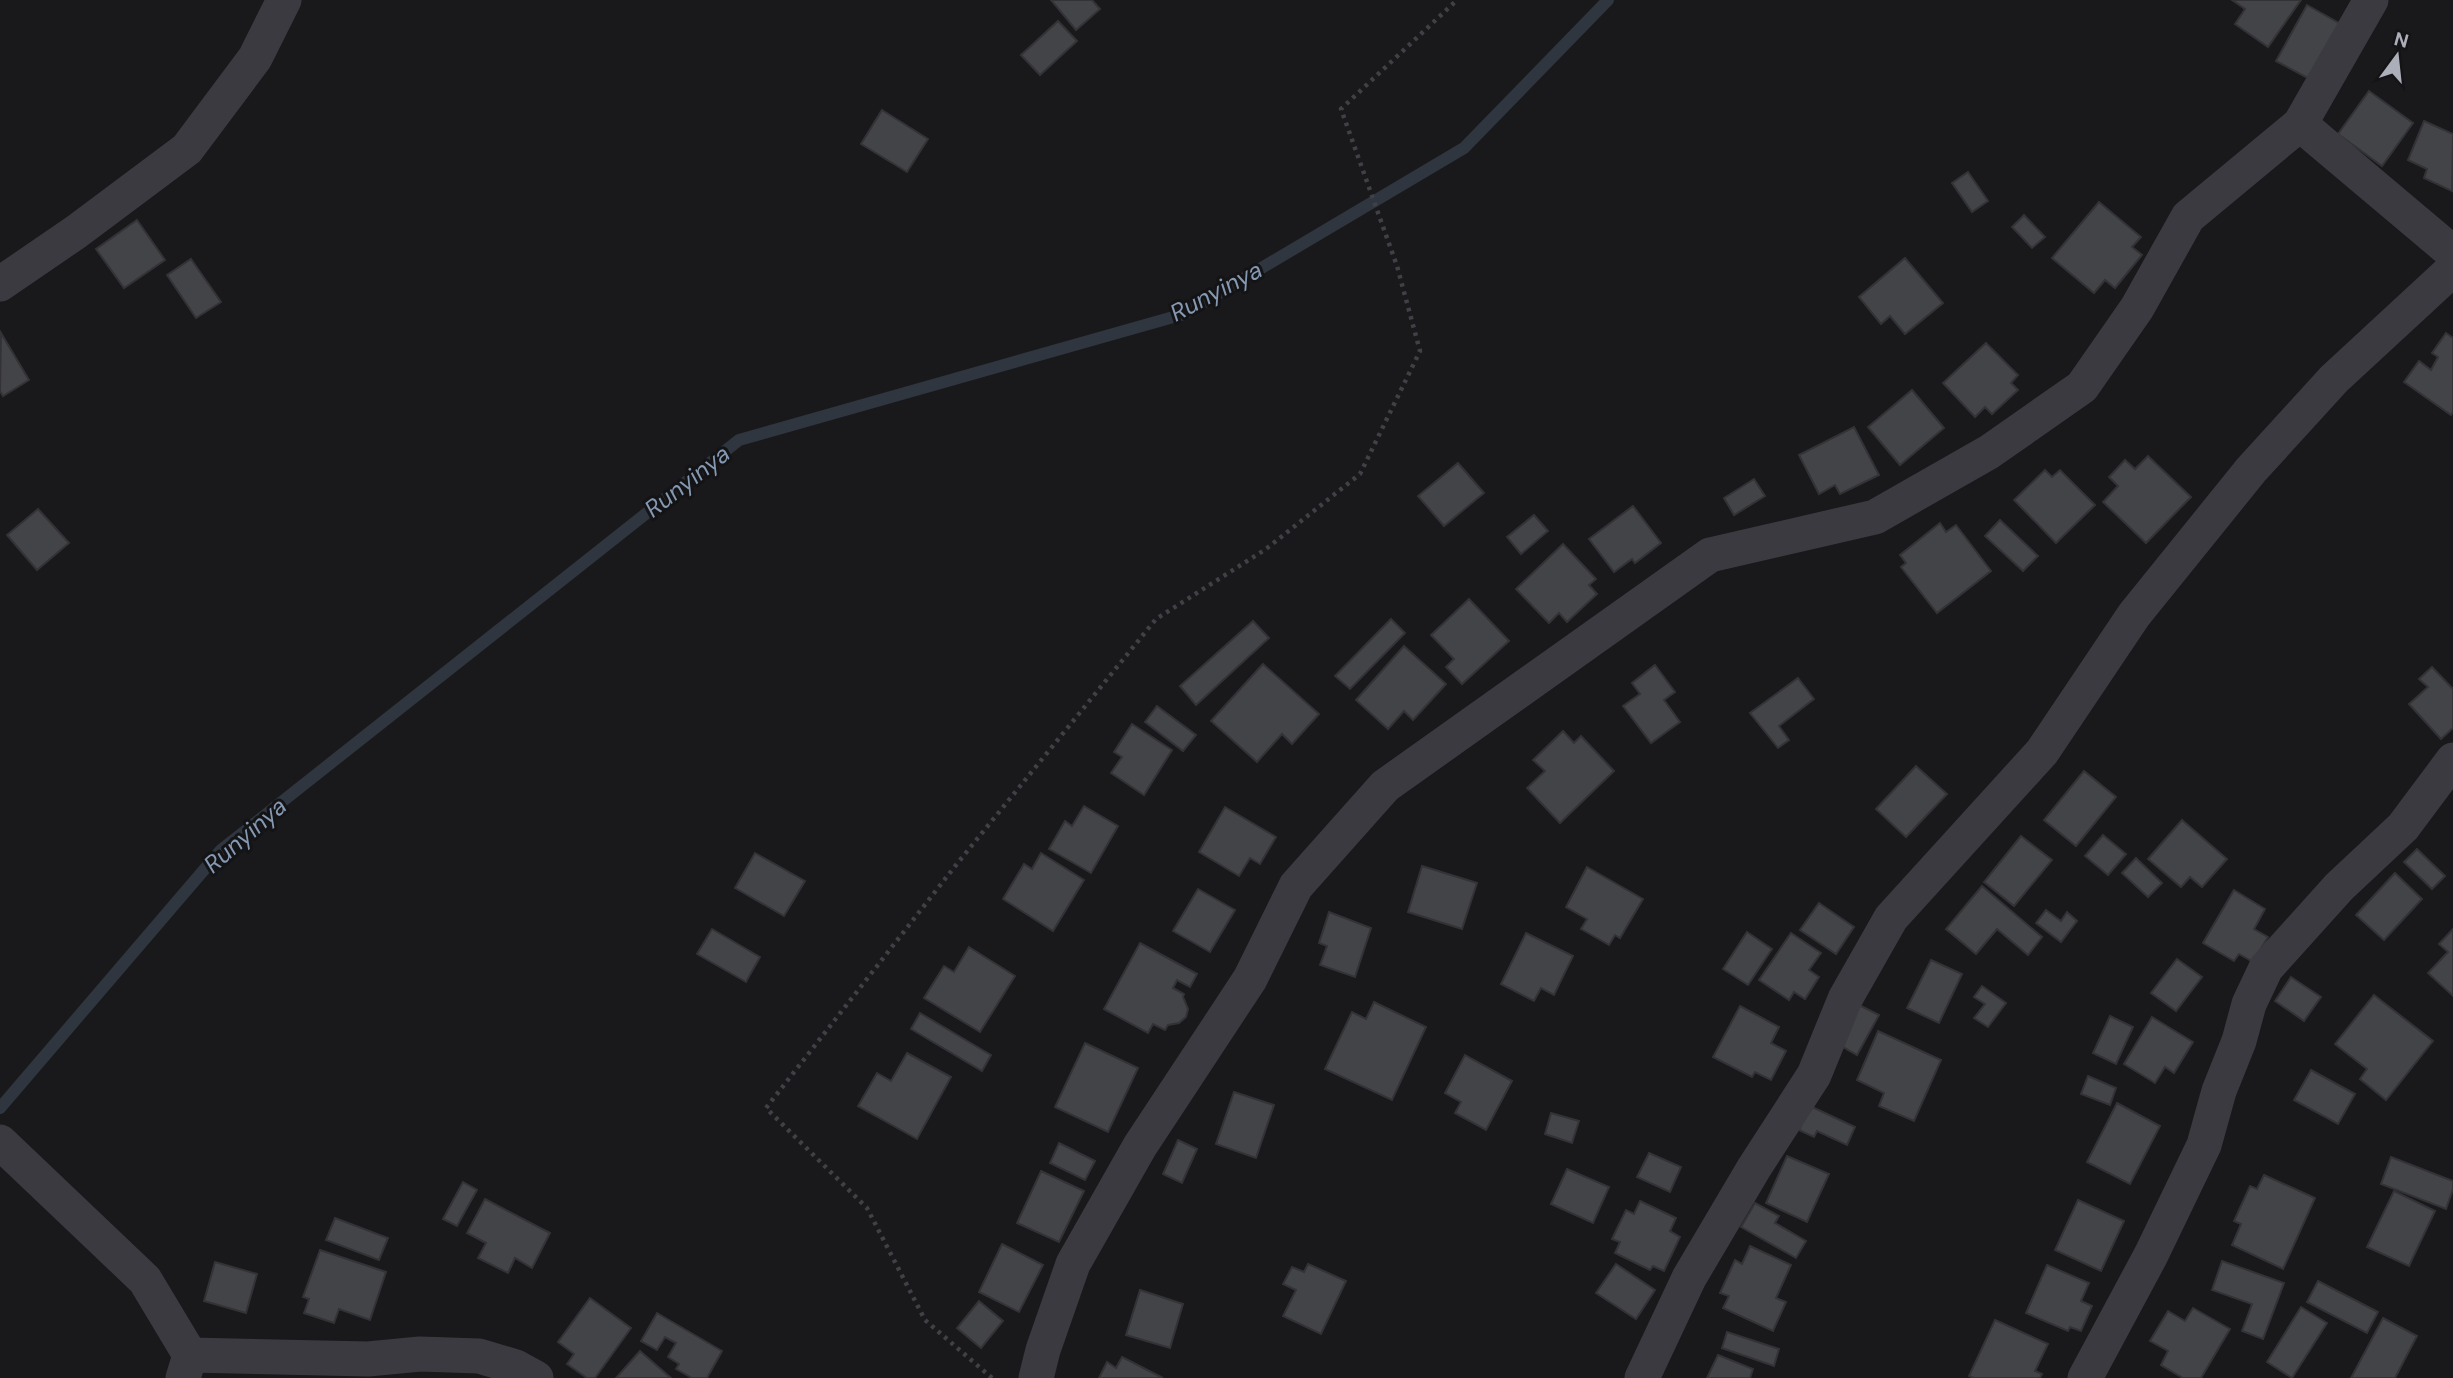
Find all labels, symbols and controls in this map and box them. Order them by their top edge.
north arrow [2362,21,2432,91]
text: N [2391,26,2411,54]
water label: Runyinya [1165,254,1267,328]
water label: Runyinya [638,438,736,524]
water label: Runyinya [197,790,293,880]

